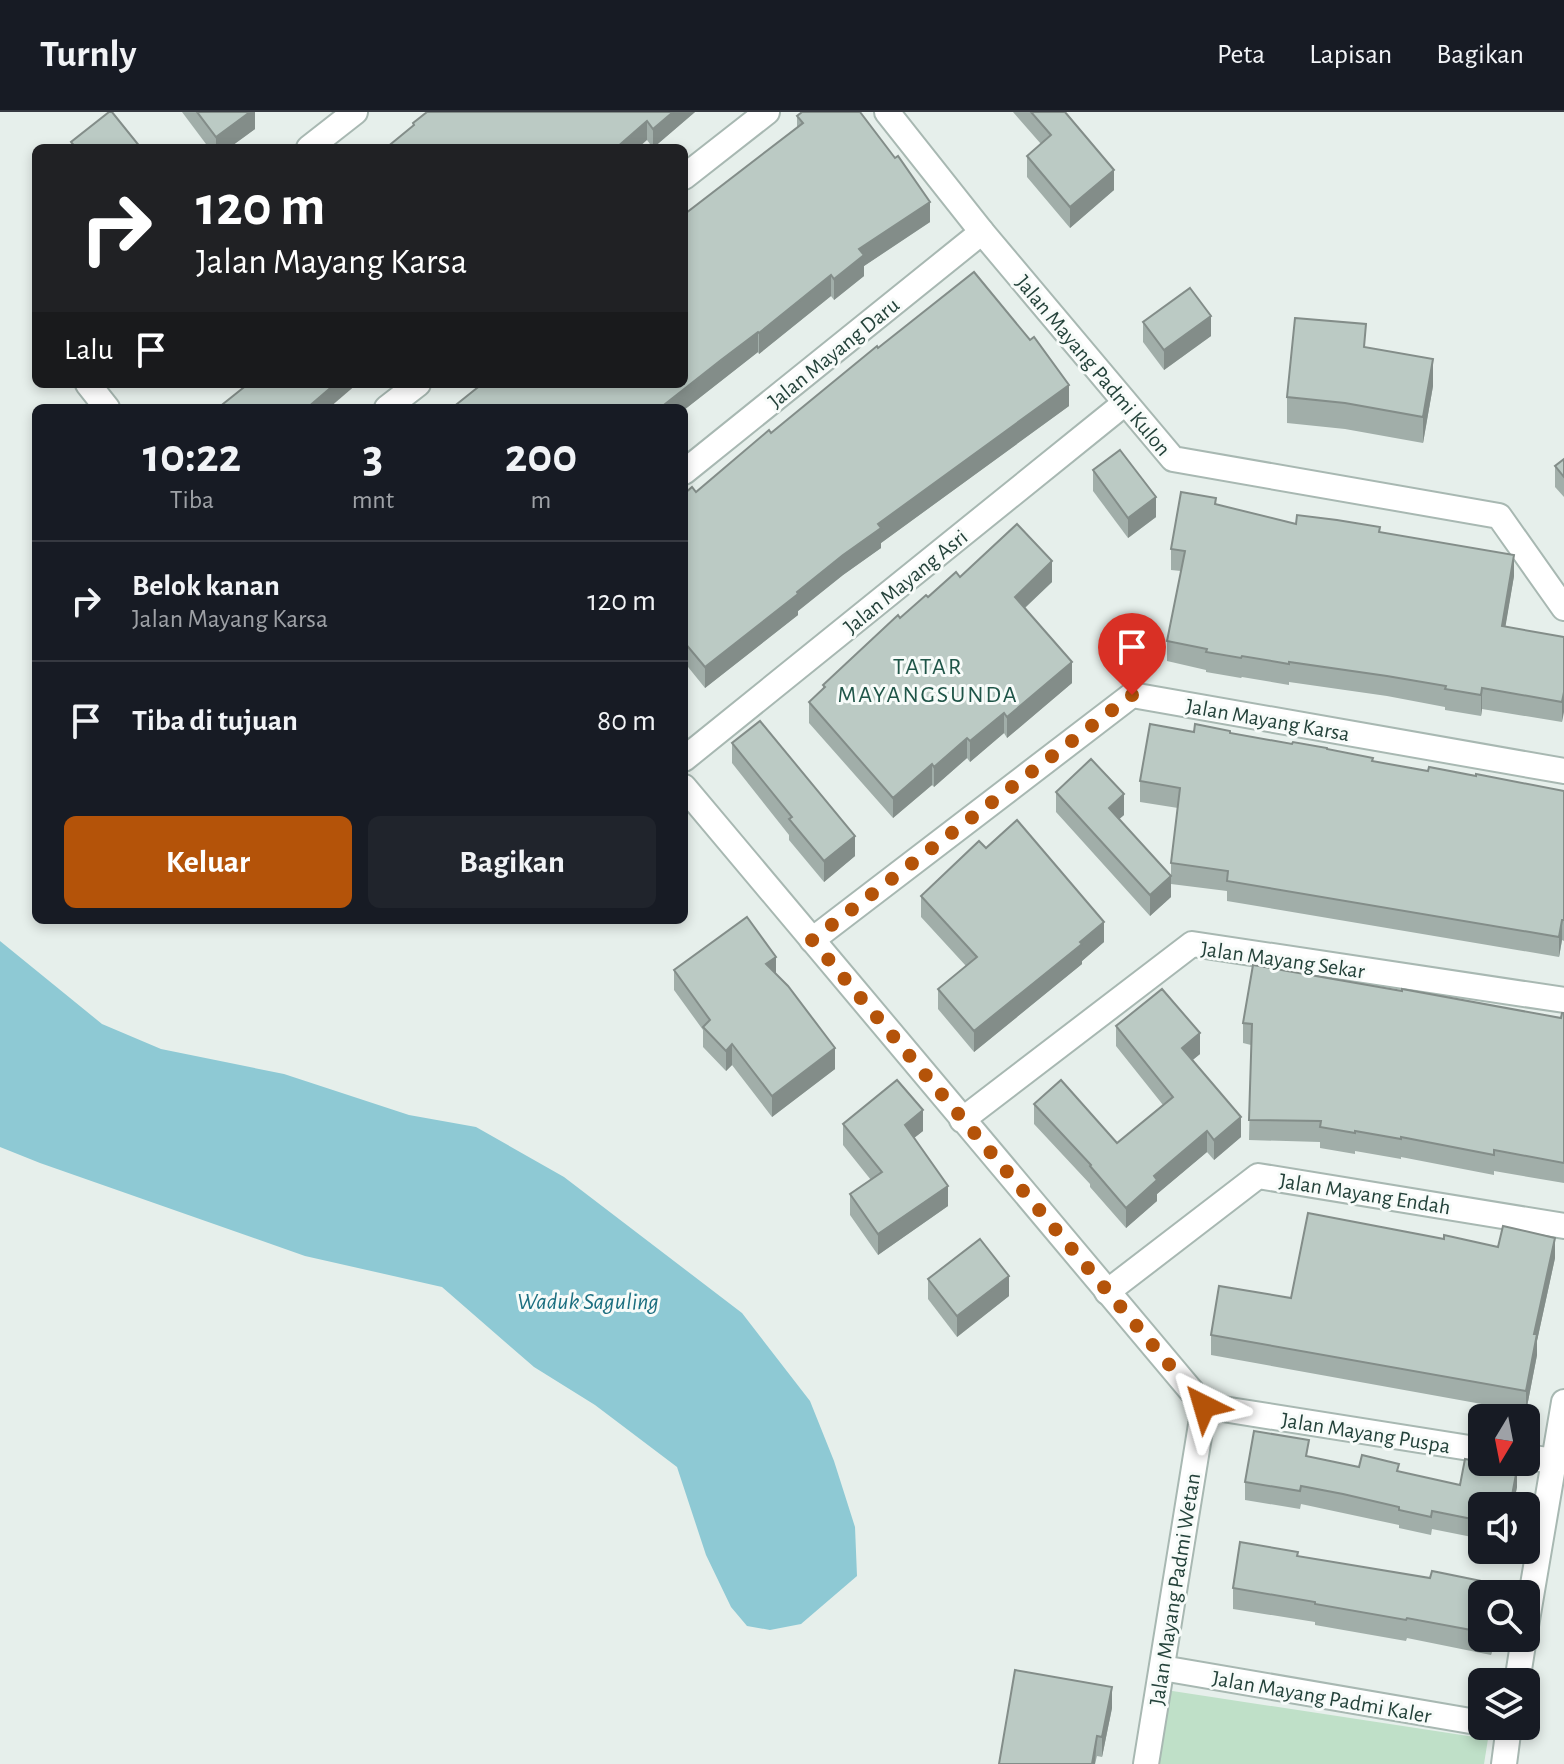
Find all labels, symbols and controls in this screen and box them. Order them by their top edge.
text: Turnly [40,36,136,74]
text: Peta [1217,41,1265,69]
text: Lapisan [1309,41,1392,69]
text: Bagikan [1436,41,1524,69]
icon: right [64,176,168,280]
text: 120 m [196,179,325,235]
text: Jalan Mayang Karsa [196,244,467,280]
street label: Jalan Mayang Padmi Kulon [1012,271,1175,460]
street label: Jalan Mayang Daru [764,294,903,412]
icon: arrive [129,328,173,372]
text: Lalu [64,335,113,365]
text: 10:22 [143,433,241,481]
text: 3 [363,433,383,481]
text: 200 [505,433,577,481]
text: Tiba [170,487,214,513]
text: mnt [352,487,394,513]
text: m [531,487,551,513]
street label: Jalan Mayang Asri [840,525,972,638]
text: Belok kanan [132,571,280,601]
icon: right [64,579,108,623]
text: 120 m [587,586,656,616]
text: Jalan Mayang Karsa [132,606,328,632]
pin [1098,613,1166,695]
icon: arrive [1110,625,1154,669]
district label: TATAR MAYANGSUNDA [837,655,1019,707]
street label: Jalan Mayang Karsa [1184,695,1351,745]
icon: arrive [64,699,108,743]
text: Tiba di tujuan [132,706,298,736]
text: 80 m [597,706,656,736]
button: Keluar [64,816,352,908]
button: Bagikan [368,816,656,908]
street label: Jalan Mayang Sekar [1199,938,1366,982]
street label: Jalan Mayang Endah [1278,1170,1452,1218]
water label: Waduk Saguling [517,1290,659,1314]
position arrow [1162,1364,1246,1448]
north arrow [1468,1404,1540,1476]
map controls [1468,1404,1540,1740]
street label: Jalan Mayang Puspa [1280,1409,1452,1457]
street label: Jalan Mayang Padmi Wetan [1146,1472,1204,1707]
button: sound [1468,1492,1540,1564]
button: search [1468,1580,1540,1652]
street label: Jalan Mayang Padmi Kaler [1210,1667,1433,1727]
button: layers [1468,1668,1540,1740]

